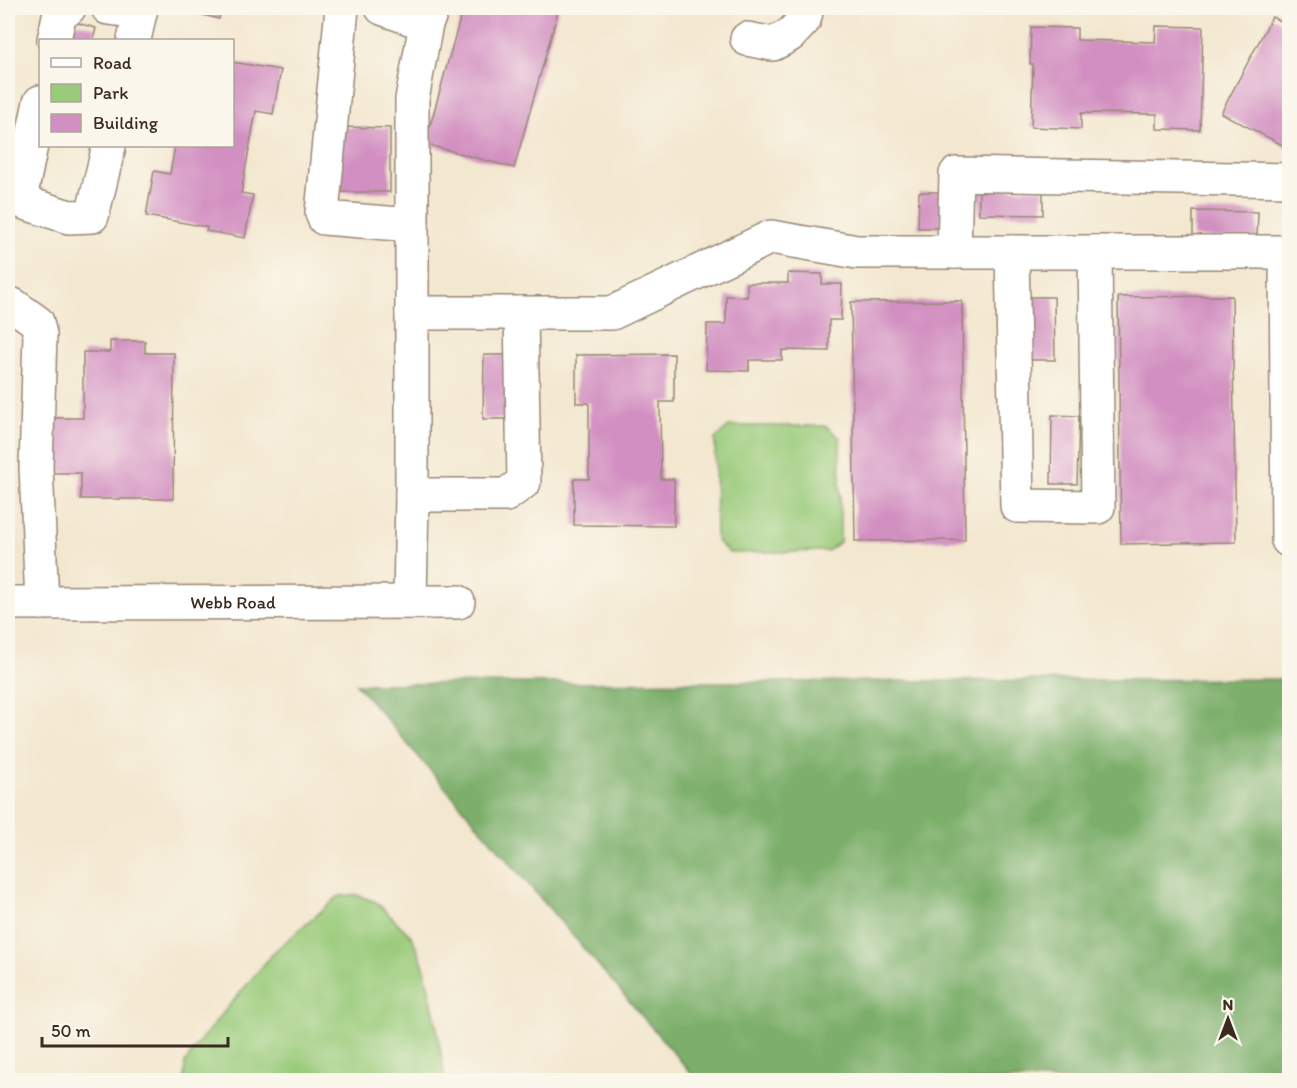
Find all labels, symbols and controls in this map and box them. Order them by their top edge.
legend [39,39,234,147]
text: Road [93,52,132,74]
text: Park [93,82,128,104]
text: Building [93,112,159,134]
street label: Webb Road [190,591,276,614]
north arrow [1198,989,1258,1049]
text: N [1223,995,1233,1014]
scale bar [42,1010,228,1048]
text: 50 m [51,1020,91,1042]

